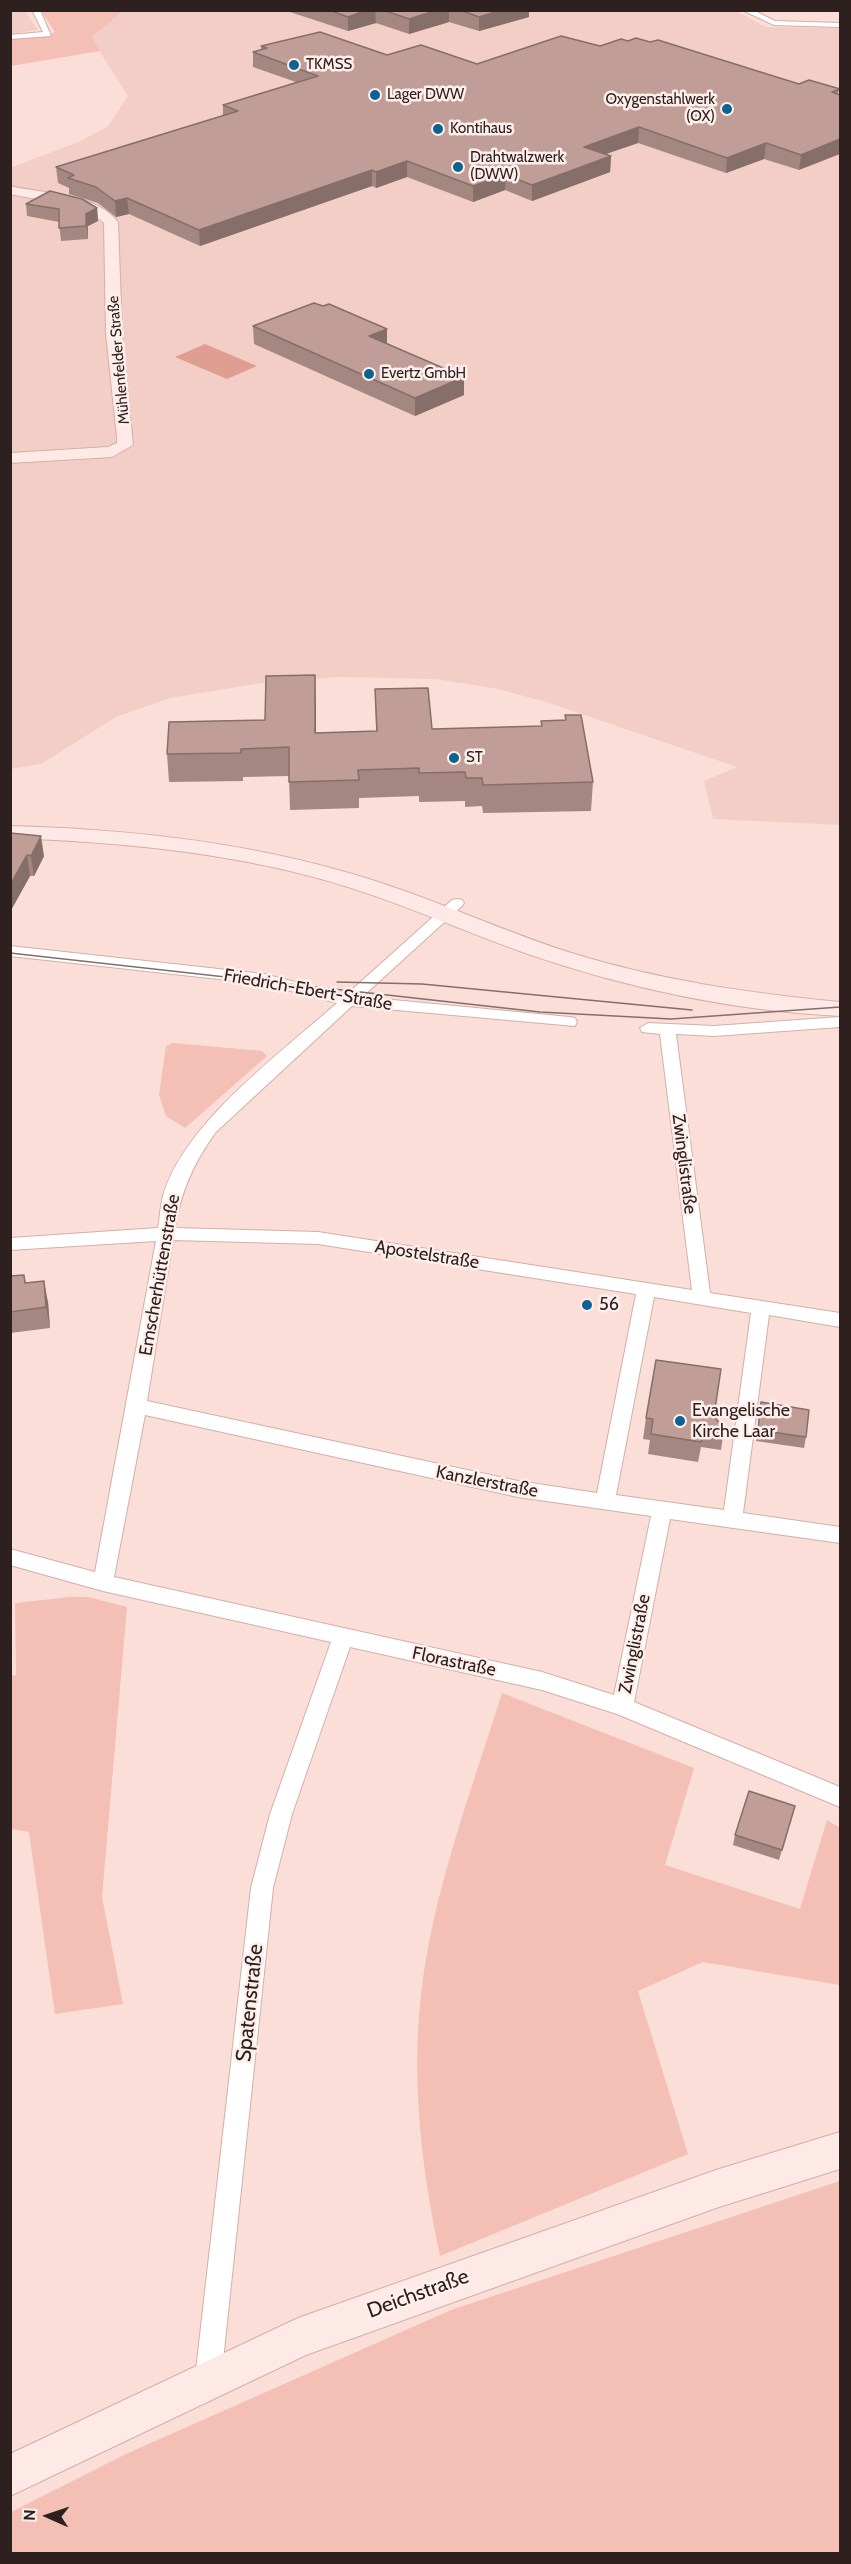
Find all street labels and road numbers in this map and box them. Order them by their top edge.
street label: Mühlenfelder Straße [104,295,134,425]
street label: Friedrich-Ebert-Straße [222,965,394,1015]
street label: Zwinglistraße [667,1113,701,1215]
street label: Emscherhüttenstraße [135,1193,185,1357]
street label: Apostelstraße [373,1236,481,1274]
street label: Kanzlerstraße [434,1462,540,1502]
street label: Zwinglistraße [615,1592,655,1696]
street label: Florastraße [410,1643,498,1681]
street label: Spatenstraße [231,1943,269,2063]
street label: Deichstraße [364,2264,472,2324]

